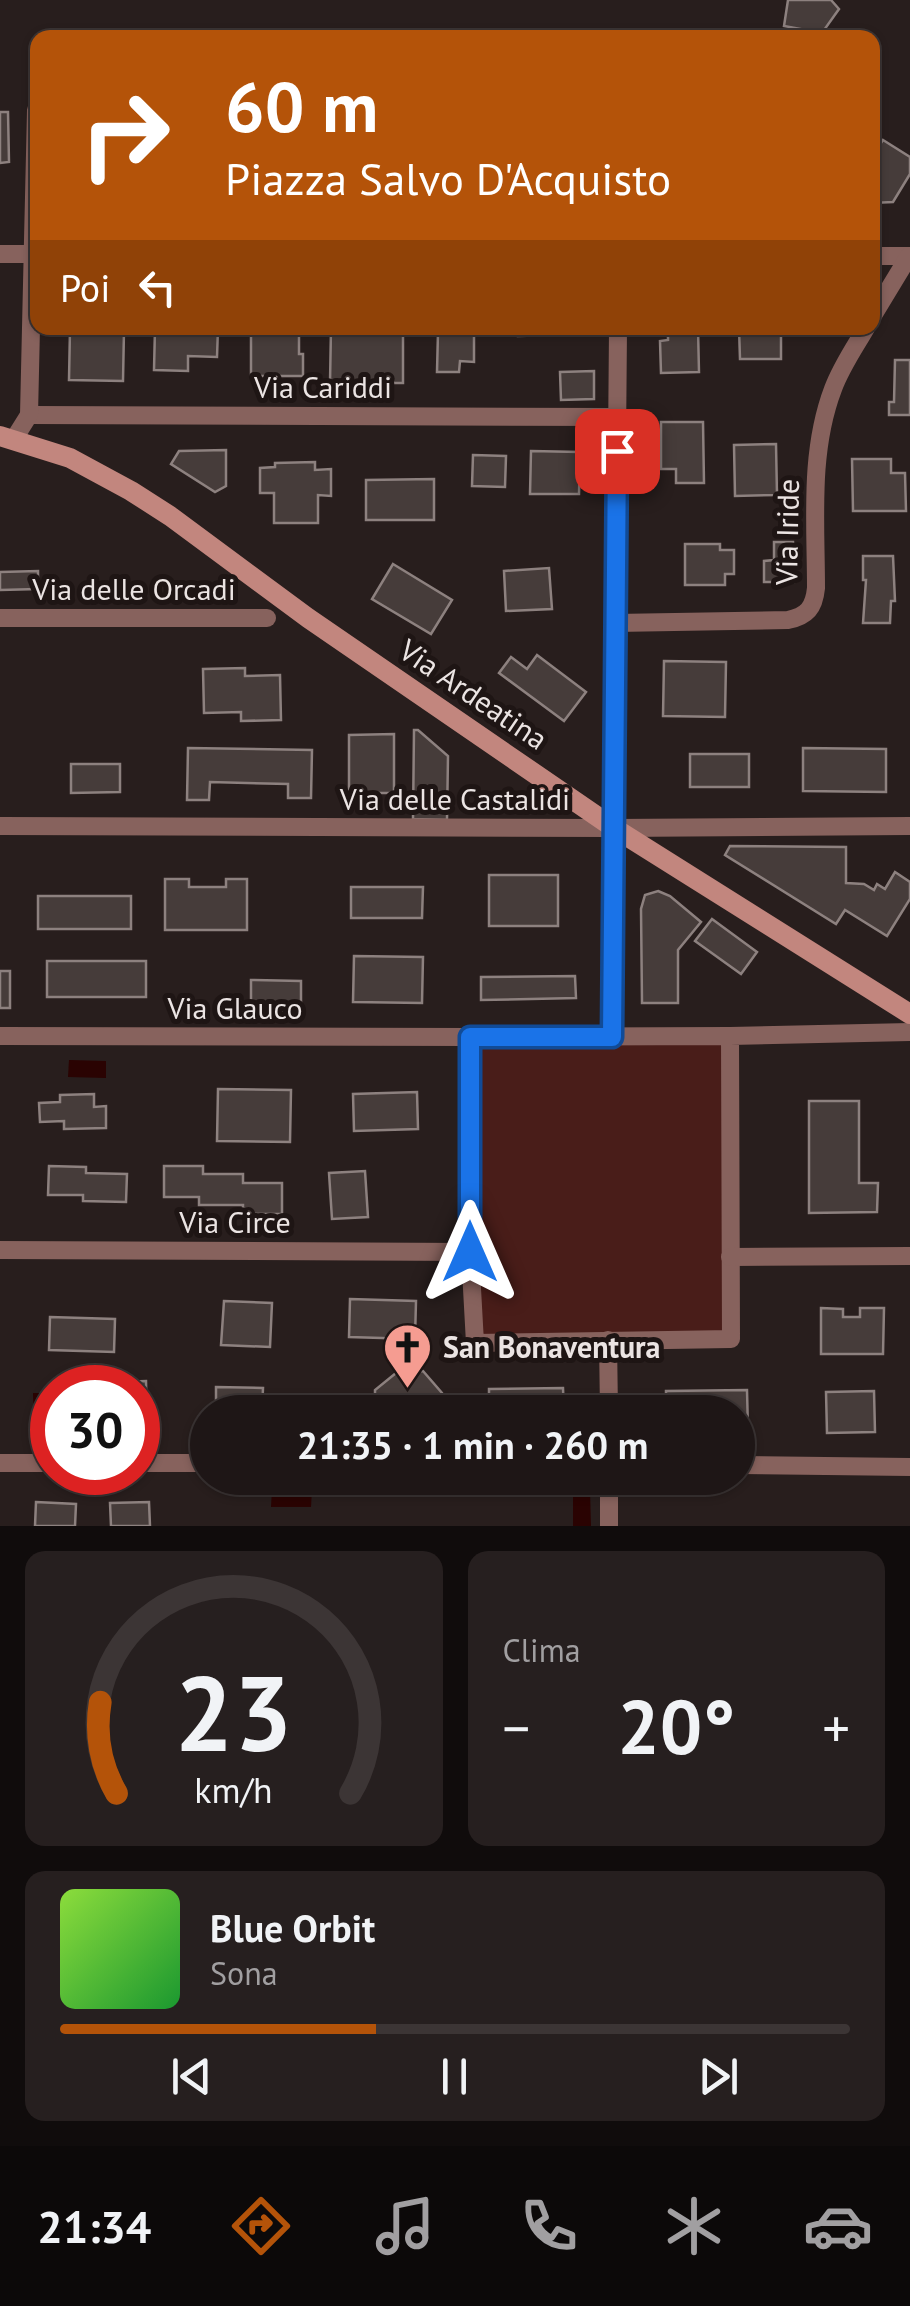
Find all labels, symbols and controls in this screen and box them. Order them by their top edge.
text: 60 m [225,61,378,151]
icon: right [60,70,190,200]
text: Piazza Salvo D'Acquisto [225,149,671,207]
icon: left [130,260,185,315]
text: Poi [60,263,110,312]
street label: Via Cariddi [253,367,392,406]
pin [575,409,660,494]
icon: arrive [590,424,645,479]
street label: Via Iride [766,478,807,586]
street label: Via delle Orcadi [31,569,236,608]
street label: Via Ardeatina [391,629,555,758]
street label: Via delle Castalidi [339,779,570,818]
street label: Via Glauco [166,988,303,1027]
position arrow [418,1200,522,1304]
street label: Via Circe [178,1202,291,1241]
church icon: San Bonaventura [382,1322,434,1390]
place label: San Bonaventura [443,1327,661,1366]
speed limit sign: 30 [30,1365,160,1495]
text: 21:35 · 1 min · 260 m [297,1420,648,1469]
text: Clima [503,1629,581,1671]
text: 23 [175,1645,293,1780]
text: 20° [617,1678,735,1775]
text: − [503,1692,530,1763]
text: + [822,1692,850,1763]
text: km/h [195,1767,273,1813]
text: Blue Orbit [210,1903,375,1952]
text: Sona [210,1952,278,1994]
icon: previous [164,2049,219,2104]
icon: pause [427,2049,482,2104]
icon: next [691,2049,746,2104]
icon: directions [226,2191,296,2261]
icon: music [370,2191,440,2261]
icon: phone [514,2191,584,2261]
icon: climate [659,2191,729,2261]
icon: car [803,2191,873,2261]
text: 21:34 [37,2197,151,2255]

